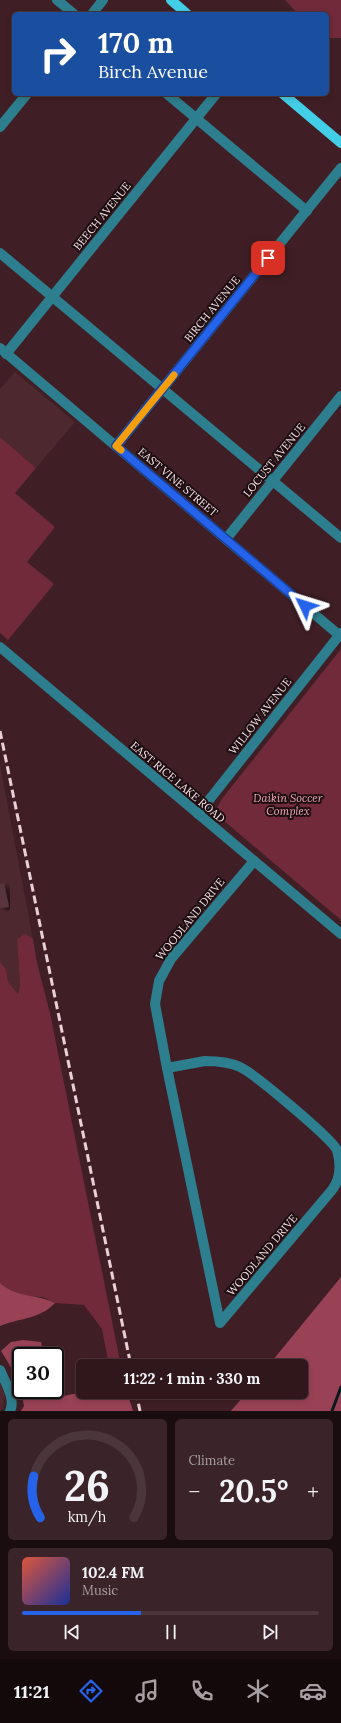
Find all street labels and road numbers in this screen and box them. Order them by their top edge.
street label: BEECH AVENUE [70,179,134,253]
street label: BIRCH AVENUE [181,273,243,345]
street label: LOCUST AVENUE [240,420,308,500]
street label: EAST VINE STREET [135,445,221,519]
street label: WILLOW AVENUE [226,675,294,757]
street label: EAST RICE LAKE ROAD [128,738,228,826]
street label: WOODLAND DRIVE [153,875,228,963]
street label: WOODLAND DRIVE [224,1211,300,1299]

